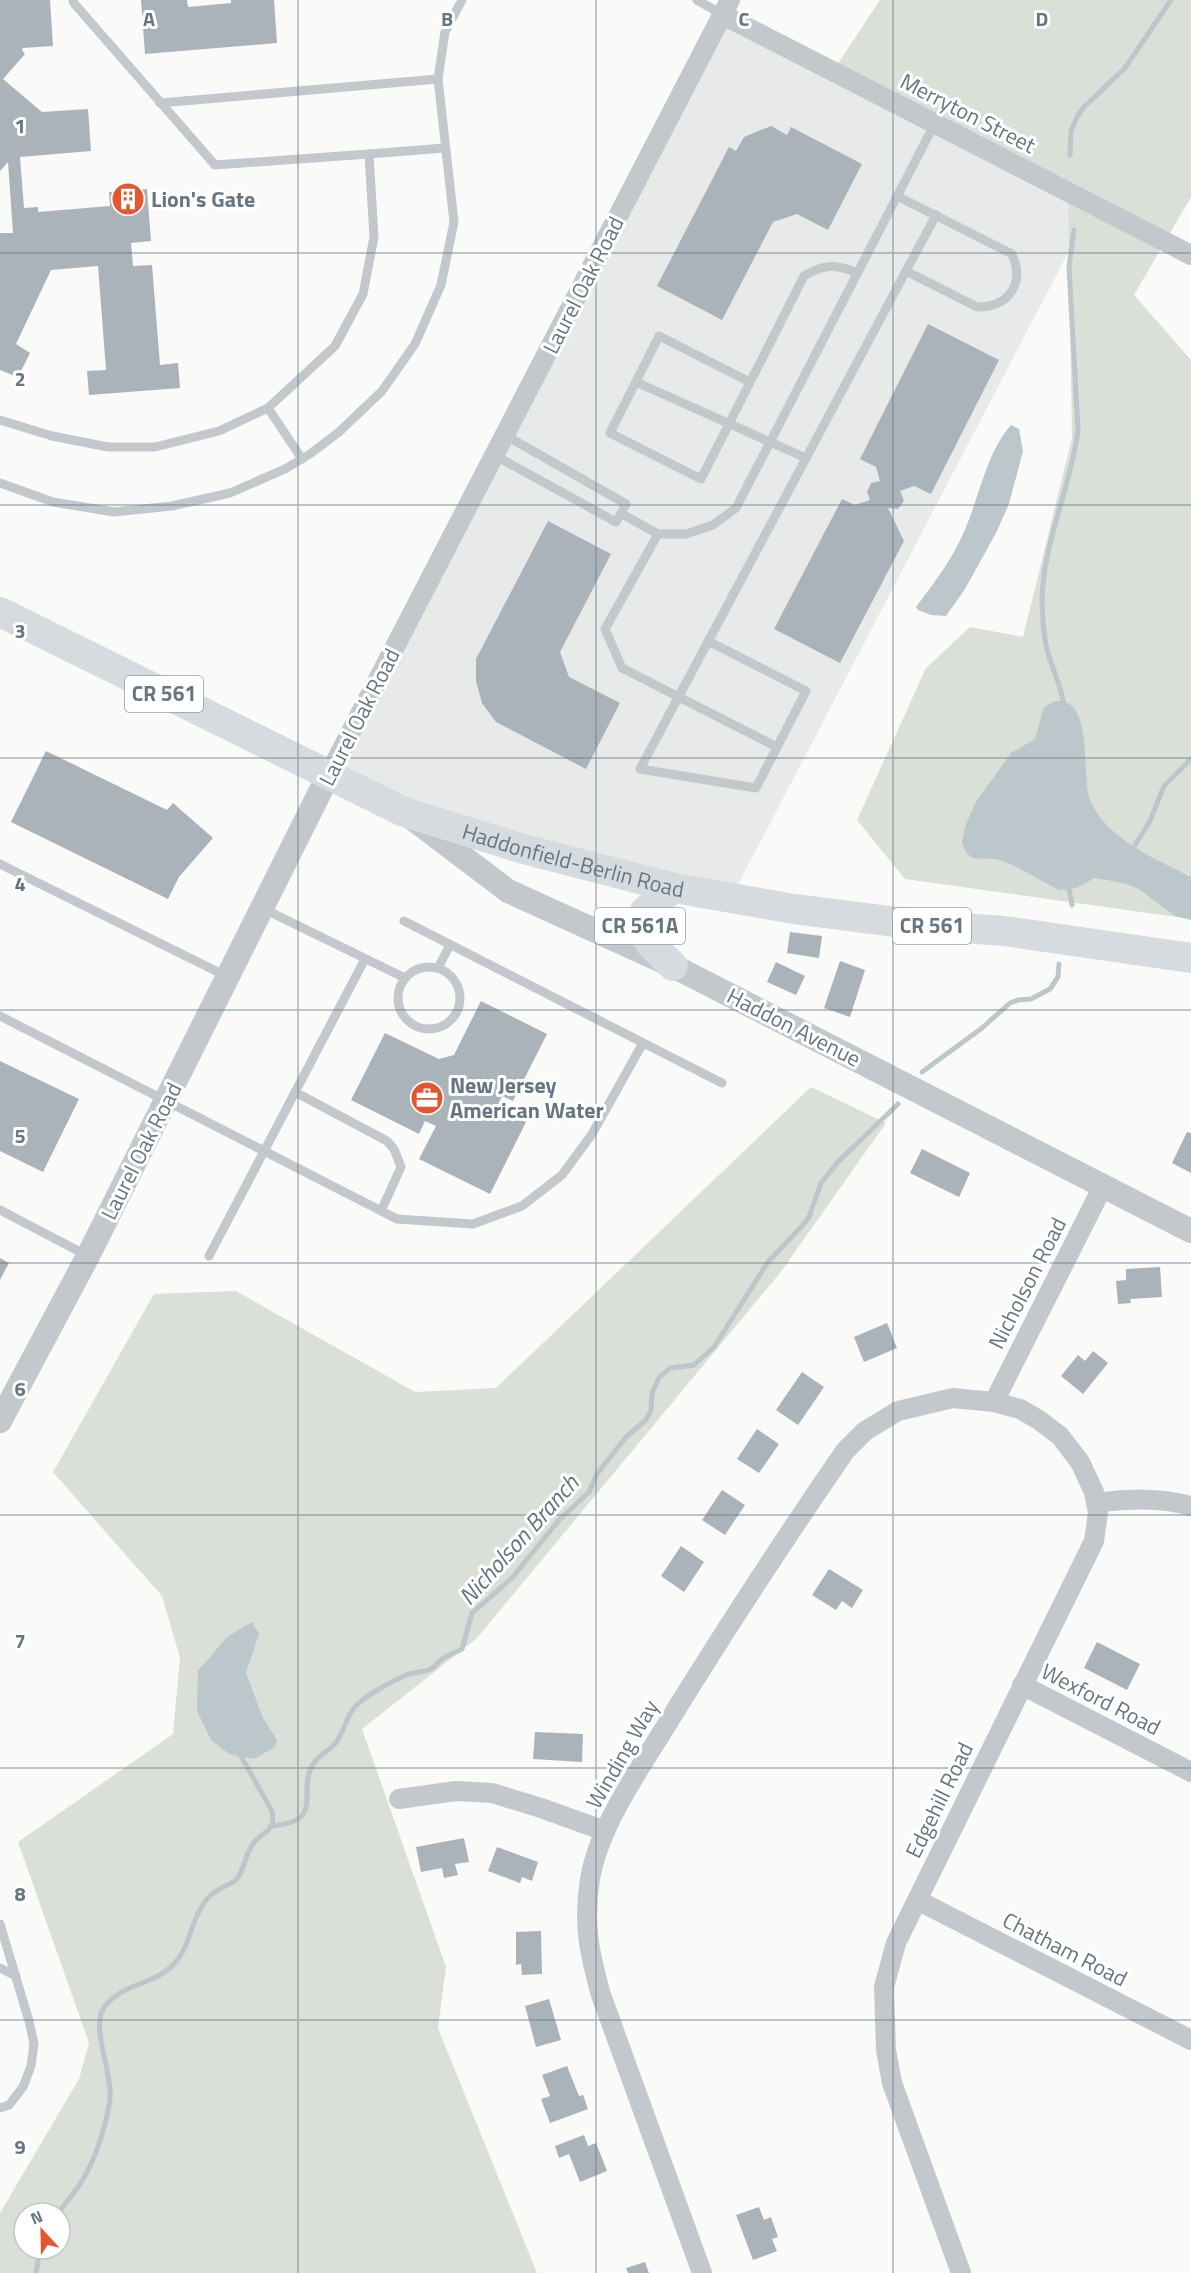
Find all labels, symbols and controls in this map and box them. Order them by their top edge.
text: A [143,3,155,34]
text: B [441,3,453,34]
text: C [739,3,750,34]
text: D [1036,3,1048,34]
street label: Merryton Street [894,64,1042,162]
text: 1 [14,110,26,141]
building icon: Lion's Gate [110,181,146,217]
place label: Lion's Gate [151,182,255,216]
street label: Laurel Oak Road [534,210,632,360]
text: 2 [14,363,26,394]
text: 3 [14,615,26,646]
street label: Laurel Oak Road [310,642,408,792]
road number: CR 561 [125,676,203,712]
street label: Haddonfield-Berlin Road [458,814,687,906]
text: 4 [14,868,26,899]
road number: CR 561A [595,908,685,944]
road number: CR 561 [893,908,971,944]
street label: Haddon Avenue [721,979,867,1075]
place label: New Jersey American Water [450,1068,604,1127]
street label: Laurel Oak Road [92,1076,190,1226]
office icon: New Jersey American Water [409,1080,445,1116]
text: 5 [14,1120,26,1151]
street label: Nicholson Road [979,1211,1075,1355]
text: 6 [14,1373,26,1404]
water label: Nicholson Branch [450,1465,588,1613]
text: 7 [14,1625,26,1656]
street label: Wexford Road [1035,1654,1167,1744]
street label: Winding Way [577,1693,667,1815]
street label: Edgehill Road [896,1736,982,1864]
text: 8 [14,1878,26,1909]
street label: Chatham Road [997,1903,1133,1995]
text: 9 [14,2131,26,2162]
north arrow [12,2201,72,2261]
text: N [27,2204,46,2230]

